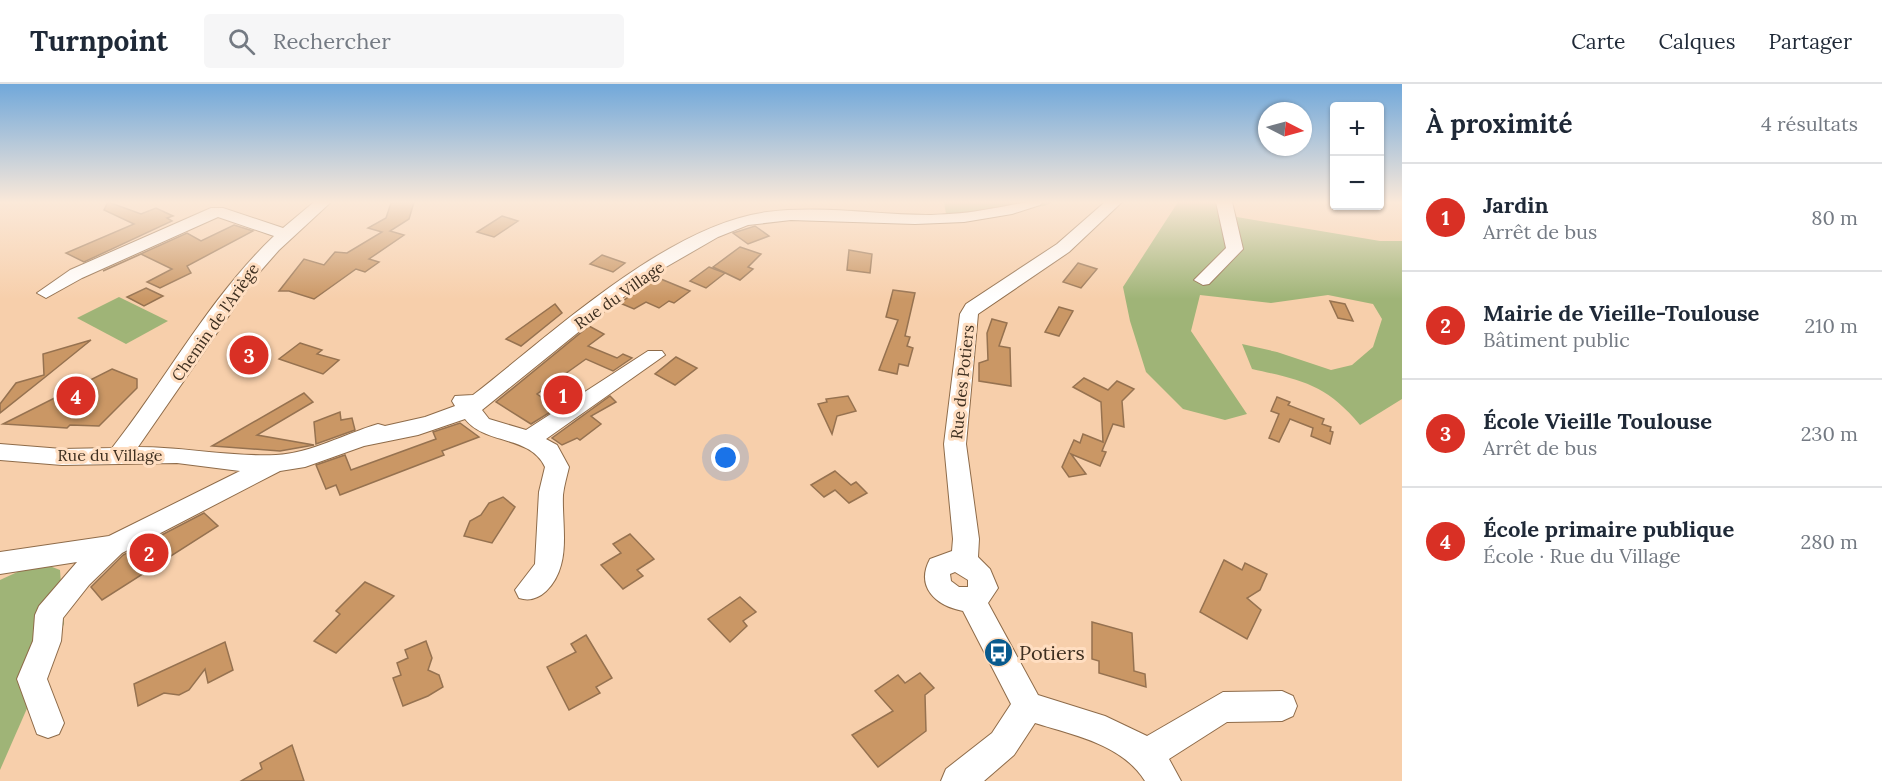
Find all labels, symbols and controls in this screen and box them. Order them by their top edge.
search box [204,14,624,68]
text: Turnpoint [30,23,168,59]
icon: search [225,25,258,58]
text: Rechercher [273,27,391,55]
text: Carte [1571,28,1625,55]
text: Calques [1658,28,1735,55]
text: Partager [1768,28,1852,55]
north arrow [1258,102,1312,156]
map controls [1330,102,1384,210]
button: + [1330,102,1384,156]
text: À proximité [1426,107,1572,140]
text: 4 résultats [1761,111,1858,136]
button: − [1330,156,1384,210]
text: Jardin [1483,191,1549,219]
text: 1 [1441,205,1450,230]
text: 80 m [1811,205,1858,230]
text: Arrêt de bus [1483,219,1597,244]
street label: Rue du Village [570,257,668,333]
street label: Chemin de l'Ariège [167,259,263,385]
text: Mairie de Vieille-Toulouse [1483,299,1759,327]
text: 2 [1440,313,1451,338]
text: 210 m [1804,313,1858,338]
street label: Rue des Potiers [946,324,978,440]
text: Bâtiment public [1483,327,1630,352]
pin: 3 [230,332,268,378]
pin: 1 [544,372,582,418]
pin: 4 [56,374,96,418]
text: École Vieille Toulouse [1483,407,1712,435]
text: 3 [1440,421,1451,446]
text: 230 m [1801,421,1858,446]
text: Arrêt de bus [1483,435,1597,460]
your location [711,443,740,472]
street label: Rue du Village [58,445,163,465]
text: École primaire publique [1483,515,1734,543]
text: 4 [1440,529,1451,554]
text: 280 m [1800,529,1858,554]
pin: 2 [130,530,168,576]
text: École · Rue du Village [1483,543,1681,568]
bus stop icon: Potiers [982,636,1014,668]
place label: Potiers [1019,640,1085,665]

